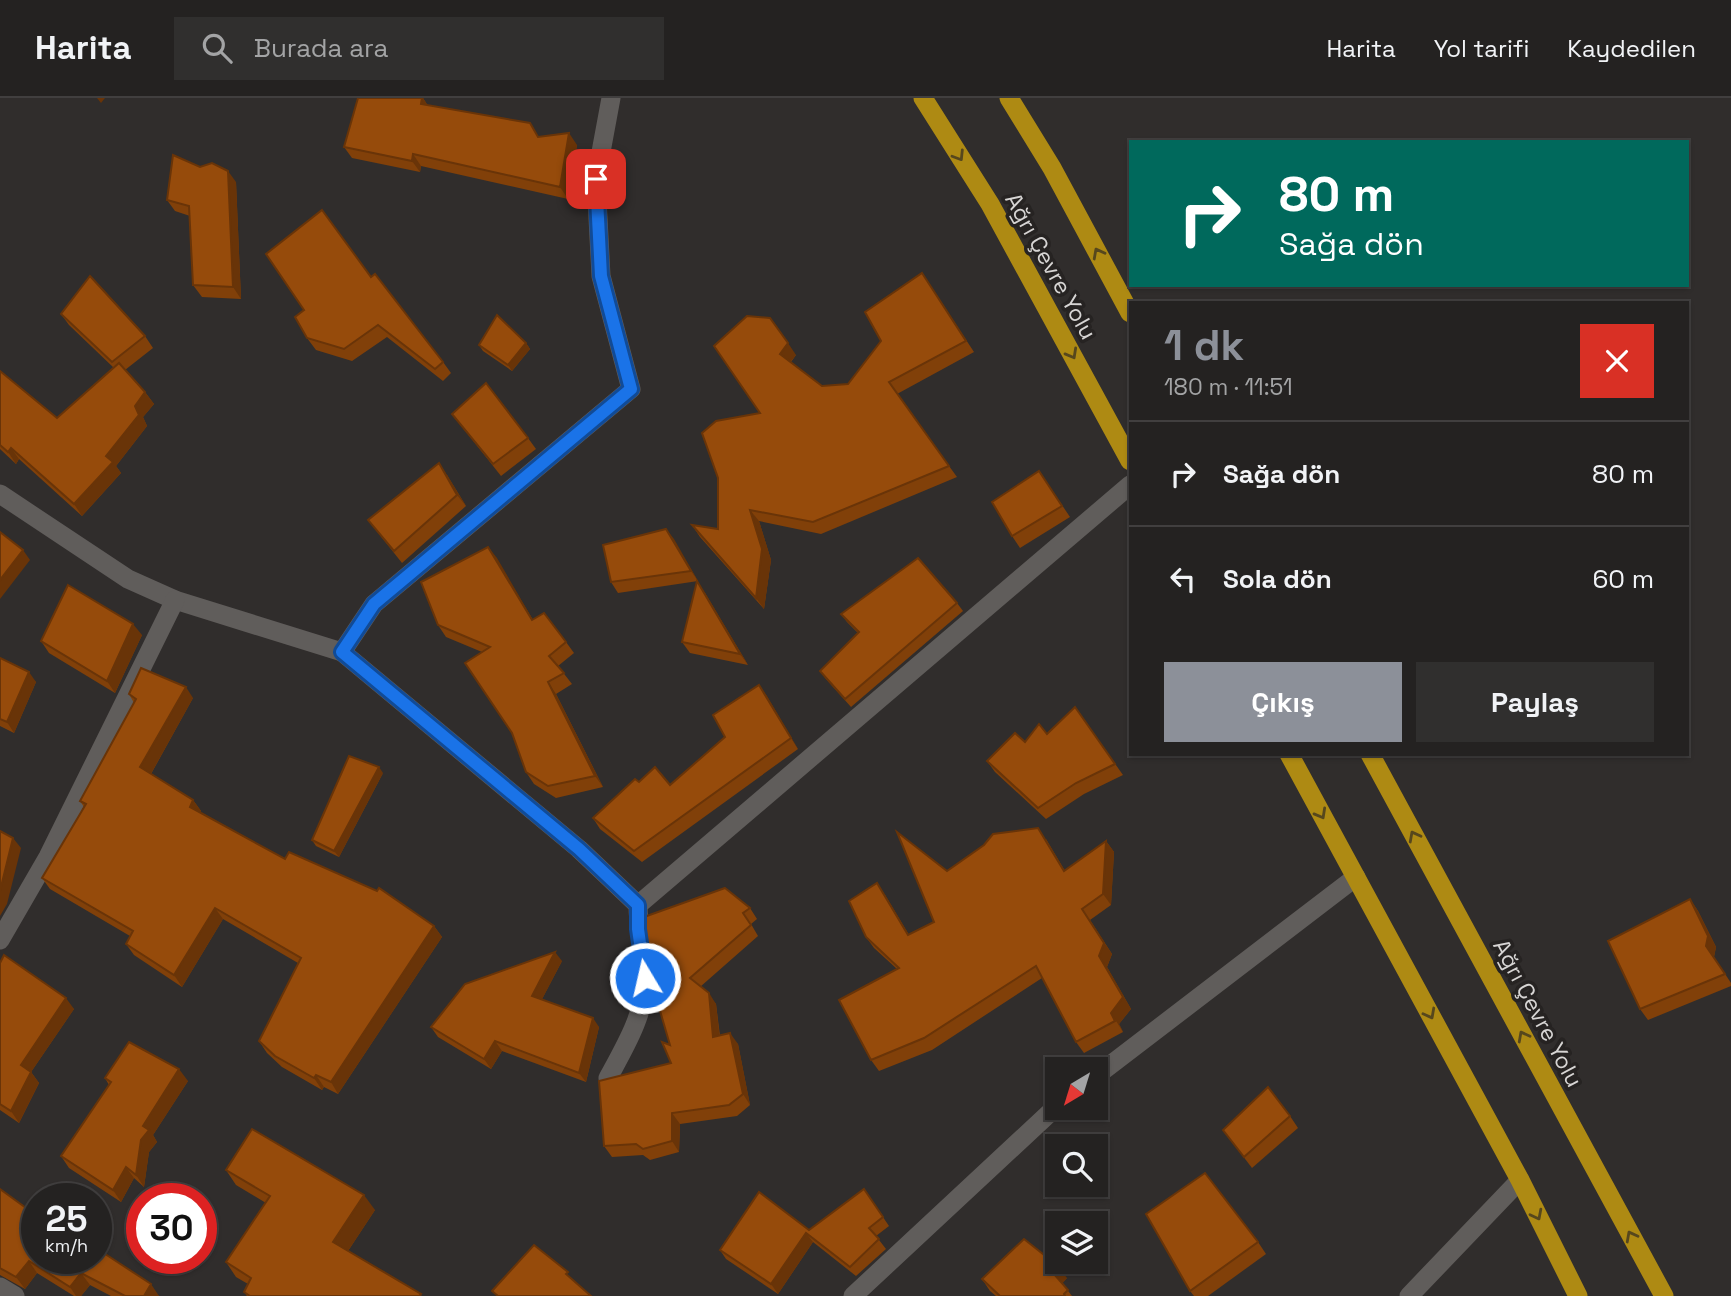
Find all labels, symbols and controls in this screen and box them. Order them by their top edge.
search box [174,17,664,80]
text: Harita [35,27,132,69]
icon: search [198,29,236,67]
text: Burada ara [254,31,388,65]
text: Harita [1326,33,1396,64]
text: Yol tarifi [1434,33,1529,64]
text: Kaydedilen [1567,33,1696,64]
one-way arrow [951,148,964,161]
pin [566,149,626,209]
icon: arrive [577,160,615,198]
text: 80 m [1279,163,1394,225]
icon: right [1164,168,1255,259]
street label: Ağrı Çevre Yolu [998,187,1104,345]
text: Sağa dön [1279,224,1424,264]
one-way arrow [1093,247,1106,260]
text: 1 dk [1164,319,1244,372]
button: close [1580,324,1654,398]
one-way arrow [1064,346,1077,359]
text: 180 m · 11:51 [1164,372,1293,402]
icon: right [1164,455,1202,493]
text: Sağa dön [1223,457,1340,491]
text: 80 m [1592,457,1654,491]
icon: left [1164,560,1202,598]
text: Sola dön [1223,562,1332,596]
text: 60 m [1592,562,1654,596]
button: Çıkış [1164,662,1402,742]
button: Paylaş [1416,662,1654,742]
one-way arrow [1313,807,1327,819]
one-way arrow [1409,831,1422,843]
street label: Ağrı Çevre Yolu [1486,934,1590,1092]
position arrow [608,941,682,1015]
one-way arrow [1422,1007,1435,1019]
one-way arrow [1518,1031,1531,1043]
north arrow [1045,1057,1108,1120]
map controls [1045,1057,1108,1274]
button: search [1045,1134,1108,1197]
speed limit sign: 30 [126,1183,217,1274]
text: 25 [46,1197,87,1241]
one-way arrow [1529,1208,1542,1220]
button: layers [1045,1211,1108,1274]
one-way arrow [1626,1231,1639,1243]
text: km/h [45,1234,88,1257]

